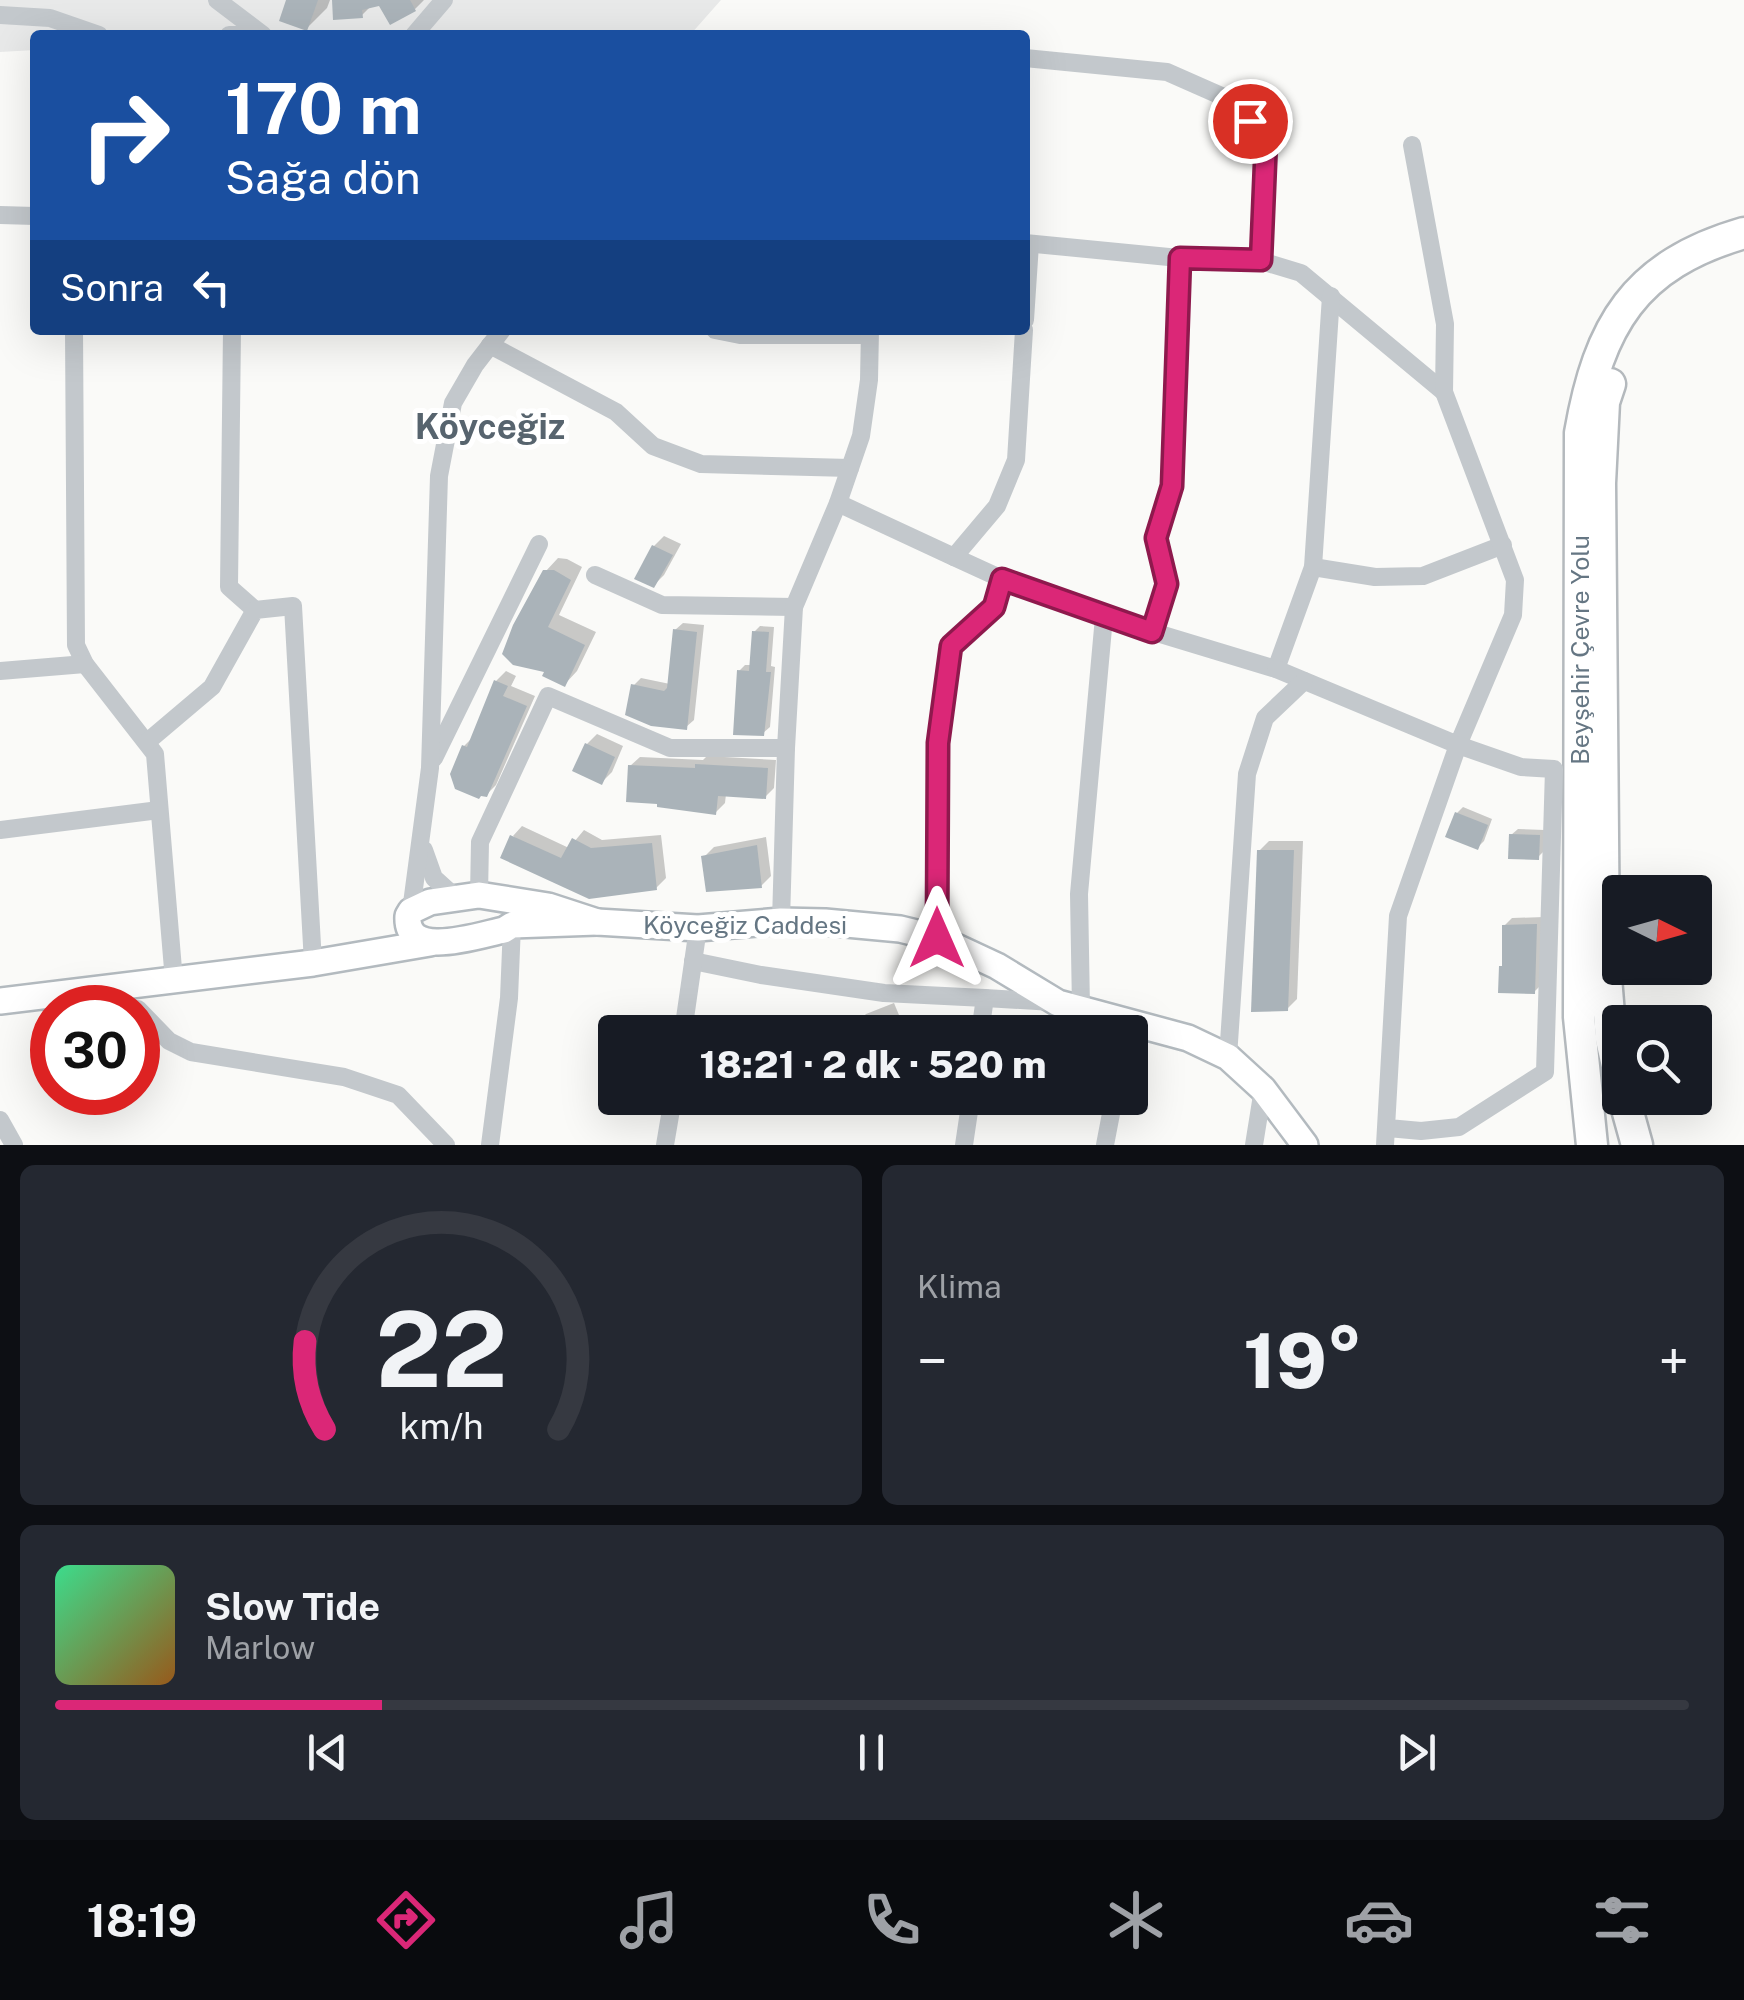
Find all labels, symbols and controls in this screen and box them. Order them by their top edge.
text: 170 m [225,67,422,150]
icon: right [60,70,190,200]
pin [1208,79,1293,164]
icon: arrive [1223,94,1278,149]
text: Sağa dön [225,151,421,204]
icon: left [184,260,239,315]
text: Sonra [60,265,164,310]
district label: Köyceğiz [415,406,565,447]
street label: Beyşehir Çevre Yolu [1565,535,1595,765]
north arrow [1602,875,1712,985]
map controls [1602,875,1712,1115]
position arrow [885,886,989,990]
street label: Köyceğiz Caddesi [643,910,847,940]
speed limit sign: 30 [30,985,160,1115]
button: search [1602,1005,1712,1115]
text: 18:21 · 2 dk · 520 m [699,1042,1047,1087]
text: Klima [917,1268,1002,1305]
text: 22 [375,1288,507,1410]
text: 19° [1243,1317,1363,1405]
text: − [917,1329,948,1393]
text: + [1659,1329,1689,1393]
text: km/h [399,1405,483,1447]
text: Slow Tide [205,1584,380,1629]
text: Marlow [205,1629,315,1666]
icon: previous [300,1725,355,1780]
icon: pause [844,1725,899,1780]
icon: next [1389,1725,1444,1780]
icon: directions [371,1885,441,1955]
icon: music [614,1885,684,1955]
icon: phone [857,1885,927,1955]
icon: climate [1101,1885,1171,1955]
icon: car [1344,1885,1414,1955]
icon: filters [1587,1885,1657,1955]
text: 18:19 [87,1894,197,1947]

